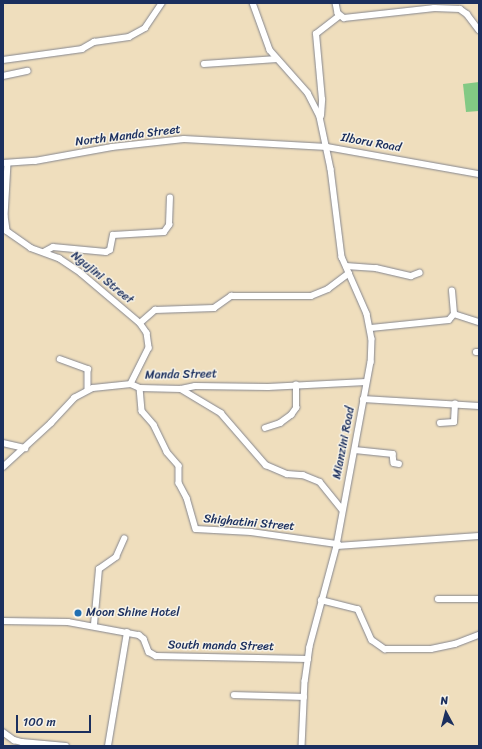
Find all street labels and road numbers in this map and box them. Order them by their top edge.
street label: North Manda Street [74,122,182,150]
street label: Ilboru Road [340,131,402,155]
street label: Ngujini Street [68,249,136,307]
street label: Manda Street [145,367,217,383]
street label: Mianzini Road [330,406,358,480]
street label: Shighatini Street [203,512,295,534]
street label: South manda Street [168,638,274,654]

